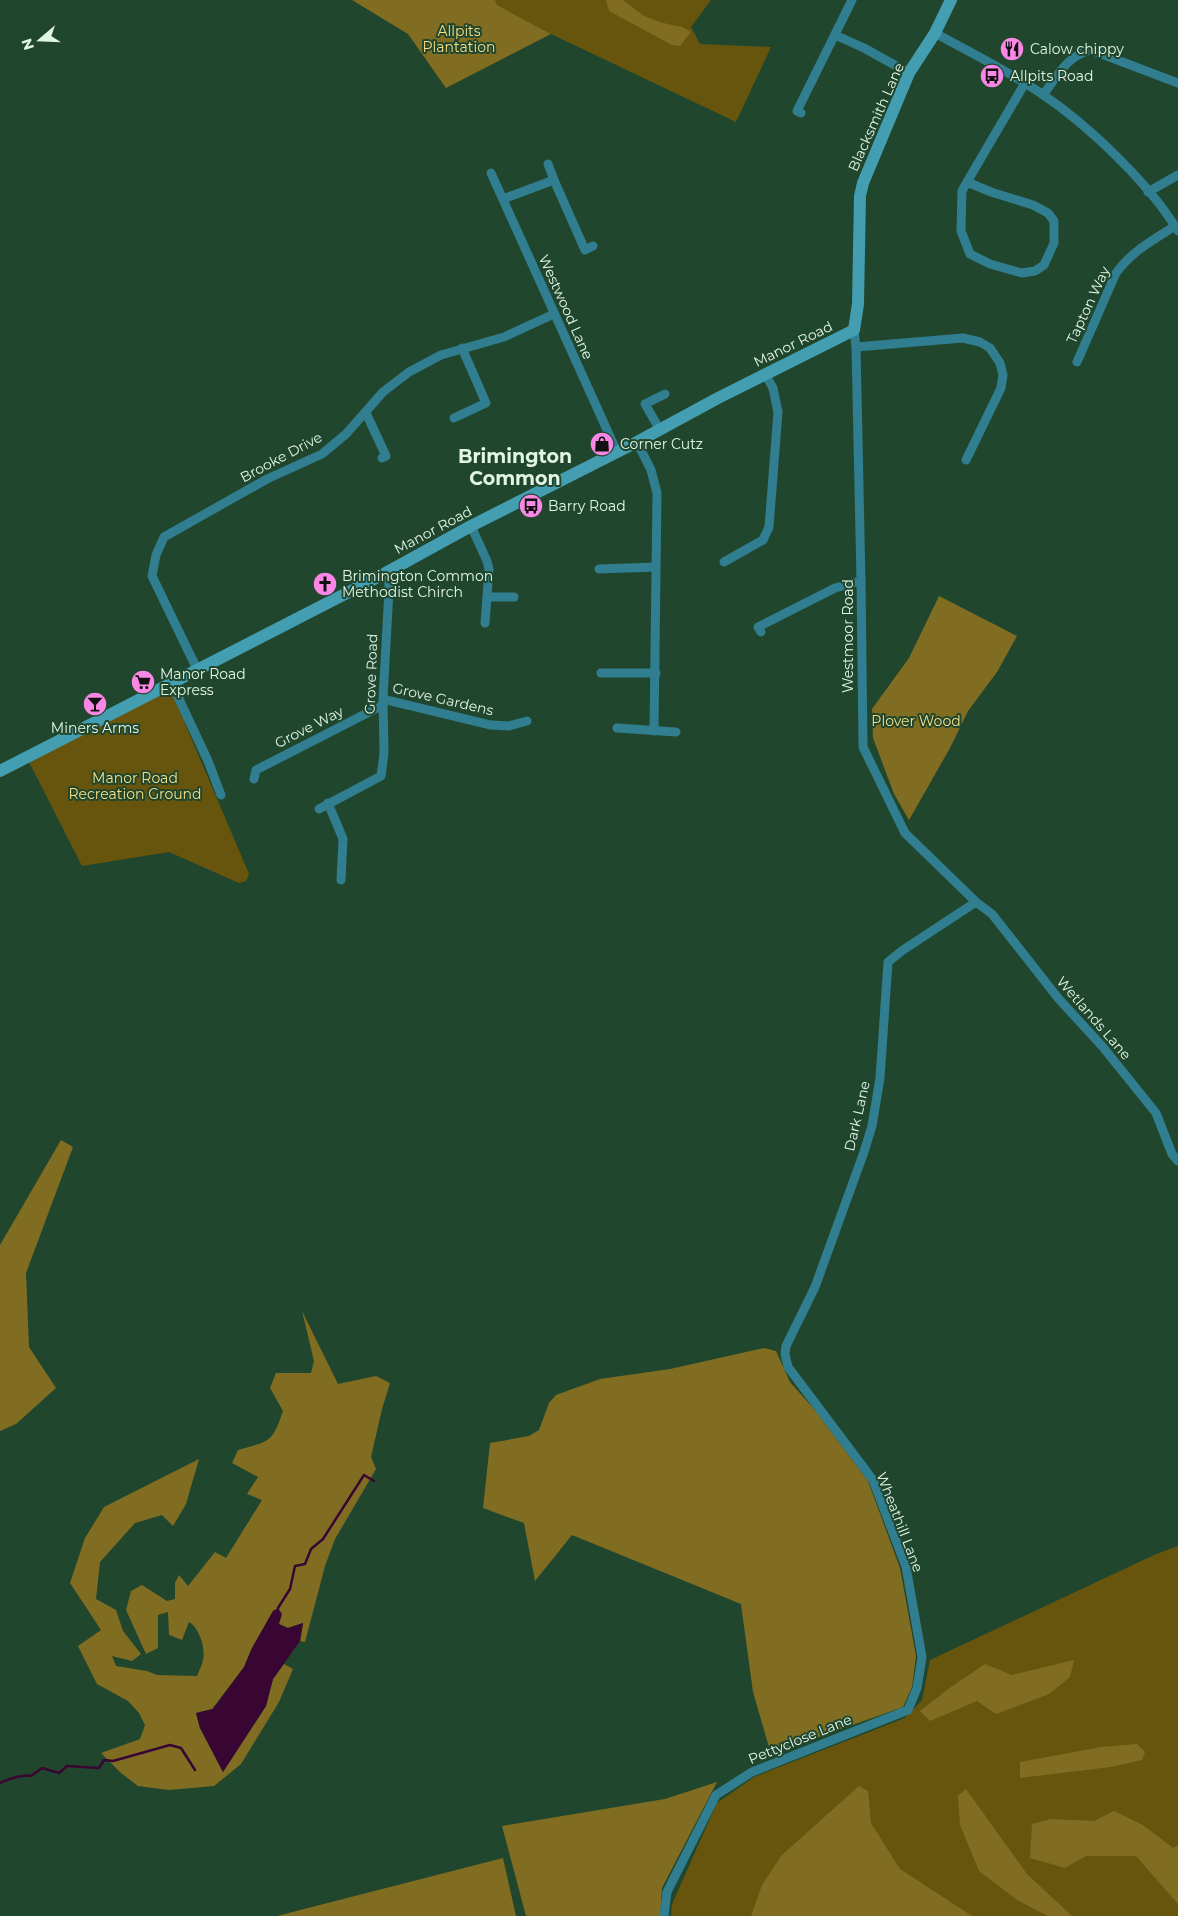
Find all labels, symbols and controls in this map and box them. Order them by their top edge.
north arrow [15,15,65,65]
park label: Allpits Plantation [423,22,495,56]
text: N [17,36,38,53]
restaurant icon: Calow chippy [999,36,1025,62]
place label: Calow chippy [1030,40,1124,58]
street label: Blacksmith Lane [844,60,908,174]
bus stop icon: Allpits Road [979,63,1005,89]
place label: Allpits Road [1010,67,1094,85]
street label: Westwood Lane [535,252,597,362]
street label: Tapton Way [1062,263,1114,346]
street label: Manor Road [751,317,835,371]
street label: Brooke Drive [237,428,325,486]
shop icon: Corner Cutz [589,431,615,457]
place label: Corner Cutz [620,435,703,453]
district label: Brimington Common [458,445,572,490]
bus stop icon: Barry Road [518,493,544,519]
place label: Barry Road [548,497,626,515]
street label: Manor Road [391,502,475,558]
place label: Brimington Common Methodist Chirch [342,567,493,601]
church icon: Brimington Common Methodist Chirch [312,571,338,597]
street label: Westmoor Road [839,579,857,693]
street label: Grove Road [361,633,381,715]
place label: Manor Road Express [160,665,246,699]
supermarket icon: Manor Road Express [130,669,156,695]
street label: Grove Gardens [391,679,495,719]
bar icon: Miners Arms [82,691,108,717]
street label: Grove Way [272,702,347,752]
park label: Plover Wood [871,712,961,730]
place label: Miners Arms [51,719,139,737]
park label: Manor Road Recreation Ground [68,769,202,803]
street label: Wetlands Lane [1053,973,1135,1063]
street label: Dark Lane [840,1079,874,1153]
street label: Wheathill Lane [873,1469,927,1575]
street label: Pettyclose Lane [746,1710,854,1768]

